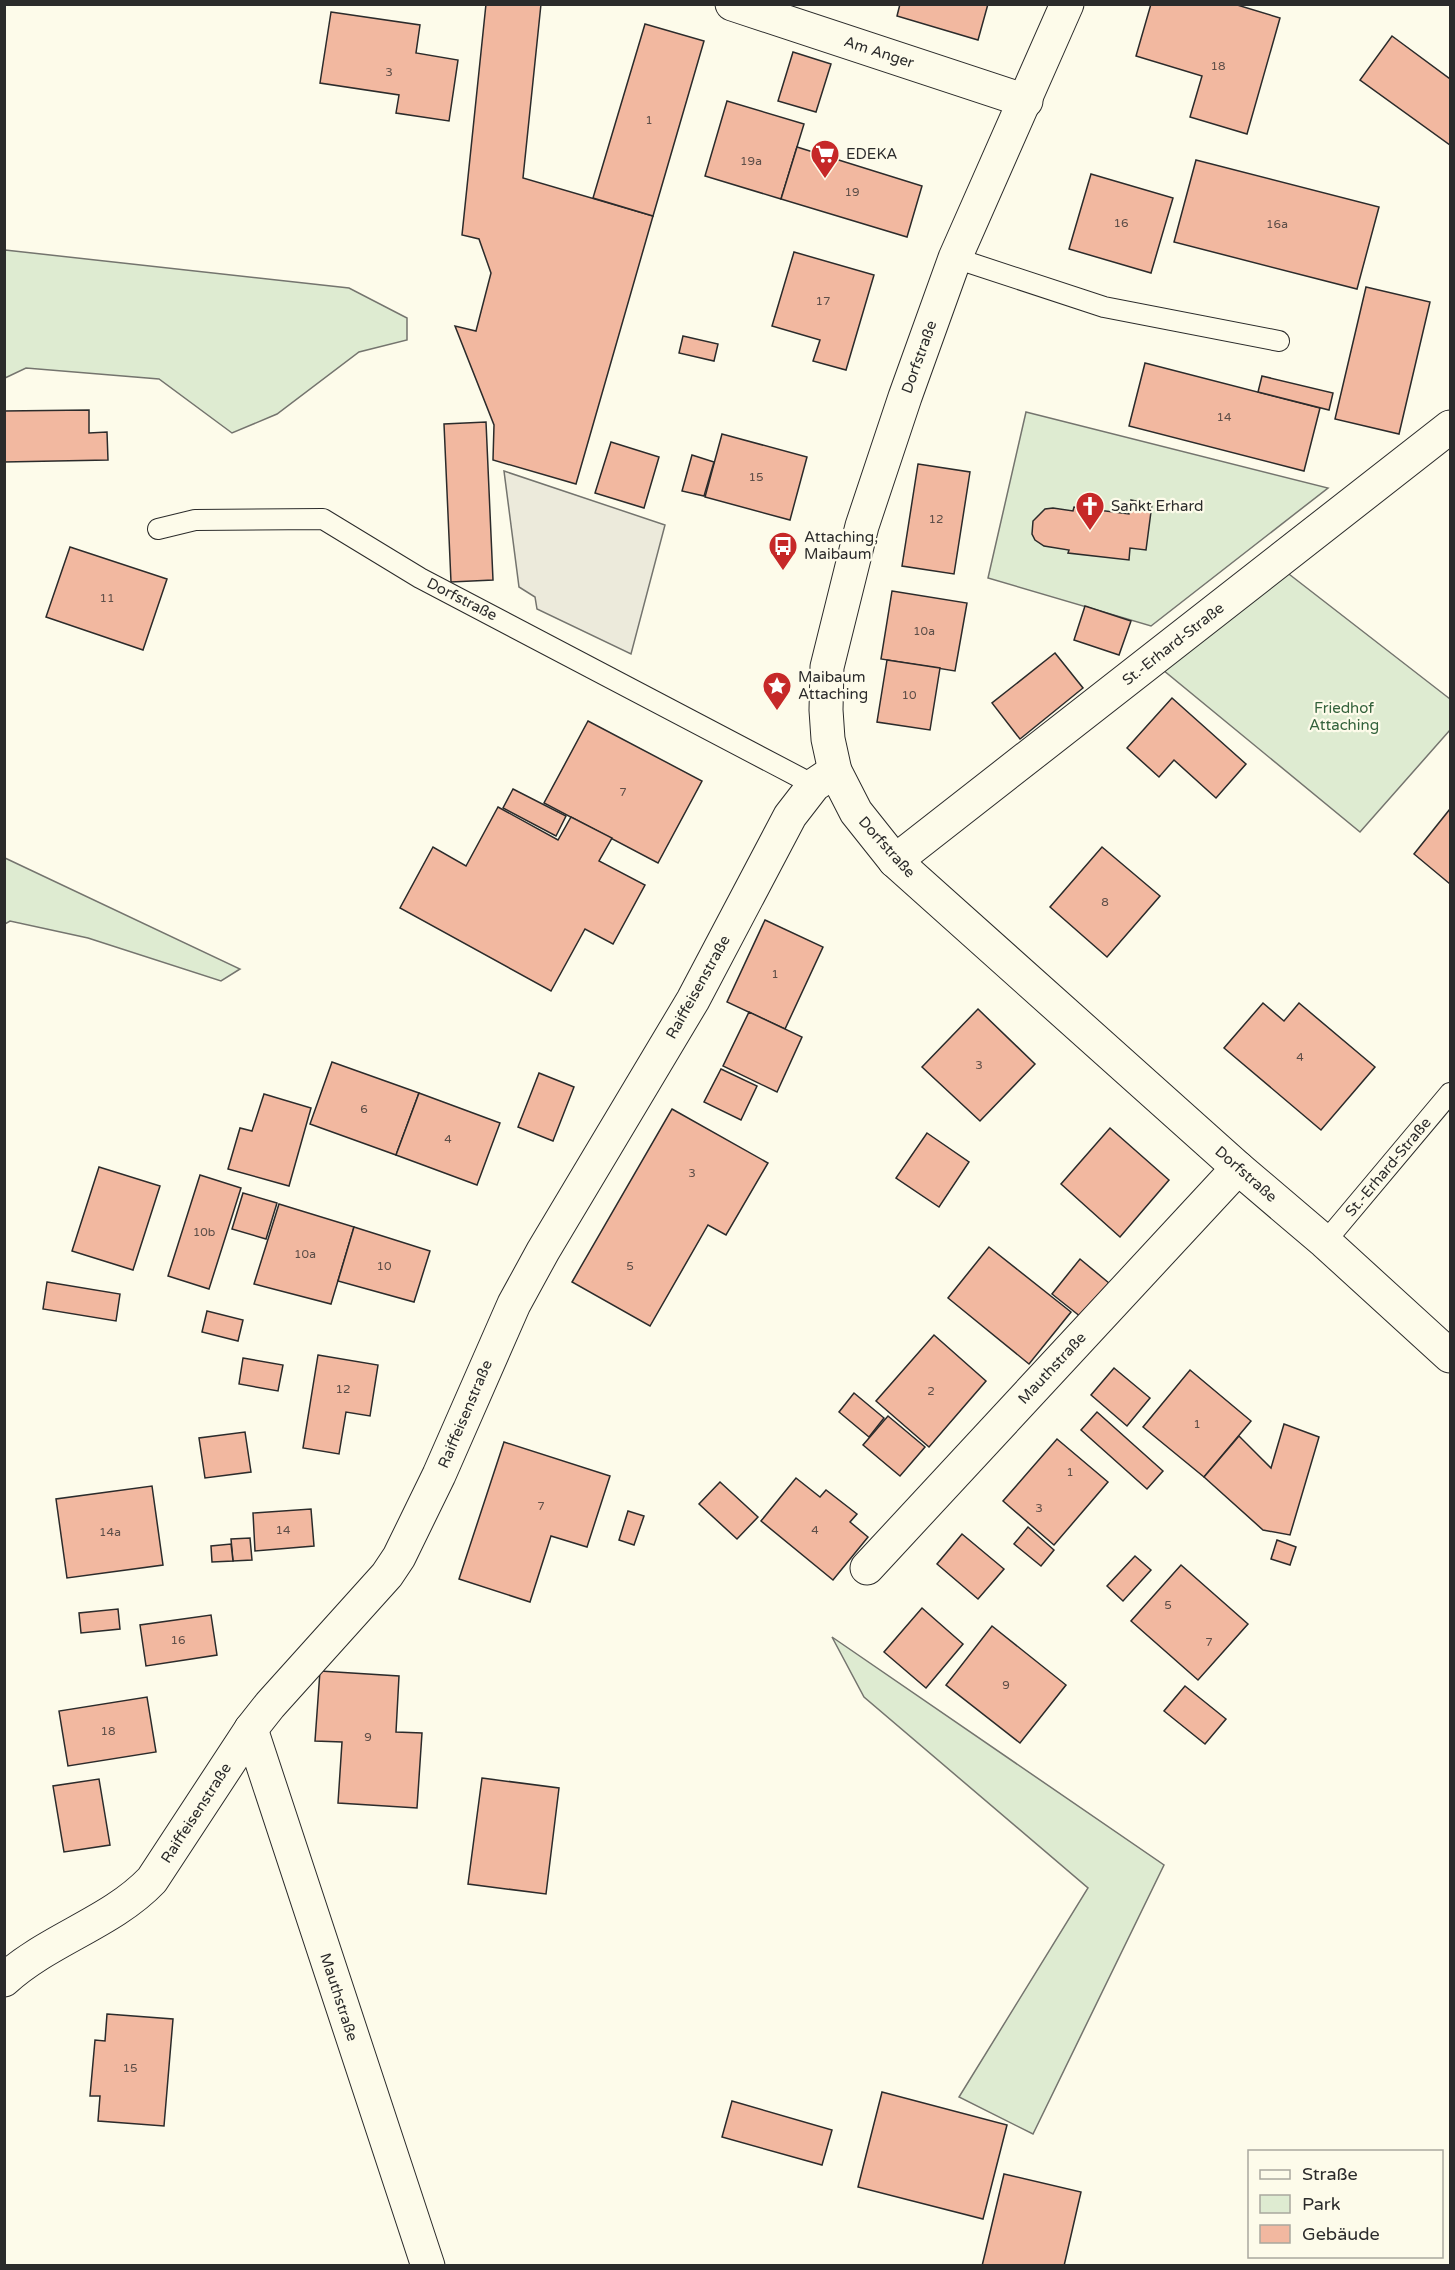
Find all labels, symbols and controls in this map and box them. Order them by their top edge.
street label: Am Anger [842,32,917,72]
house number: 18 [1210,59,1226,73]
house number: 3 [385,65,393,79]
house number: 1 [645,113,653,127]
supermarket icon: EDEKA [809,138,841,180]
place label: EDEKA [846,145,897,163]
house number: 19a [740,154,762,168]
house number: 19 [844,185,860,199]
house number: 16 [1113,216,1129,230]
house number: 16a [1266,217,1288,231]
house number: 17 [815,294,831,308]
street label: Dorfstraße [898,318,940,396]
house number: 14 [1216,410,1232,424]
house number: 15 [748,470,764,484]
church icon: Sankt Erhard [1074,490,1106,532]
place label: Sankt Erhard [1111,497,1203,515]
house number: 12 [928,512,944,526]
place label: Attaching, Maibaum [804,528,878,563]
bus stop icon: Attaching, Maibaum [767,530,799,572]
street label: Dorfstraße [424,574,500,624]
house number: 11 [99,591,115,605]
street label: St.-Erhard-Straße [1119,599,1227,689]
house number: 10a [913,624,935,638]
place label: Maibaum Attaching [798,668,868,703]
place icon: Maibaum Attaching [761,670,793,712]
house number: 10 [901,688,917,702]
park label: Friedhof Attaching [1309,699,1379,734]
house number: 7 [619,785,627,799]
street label: Dorfstraße [855,813,919,881]
house number: 8 [1101,895,1109,909]
street label: Raiffeisenstraße [662,932,734,1042]
house number: 1 [771,967,779,981]
house number: 4 [1296,1050,1304,1064]
house number: 3 [975,1058,983,1072]
house number: 6 [360,1102,368,1116]
street label: St.-Erhard-Straße [1341,1114,1435,1220]
house number: 4 [444,1132,452,1146]
street label: Dorfstraße [1211,1142,1281,1206]
house number: 3 [688,1166,696,1180]
house number: 10b [193,1225,215,1239]
house number: 10a [294,1247,316,1261]
house number: 10 [376,1259,392,1273]
house number: 5 [626,1259,634,1273]
street label: Mauthstraße [1014,1328,1090,1408]
street label: Raiffeisenstraße [434,1357,496,1471]
house number: 12 [335,1382,351,1396]
house number: 2 [927,1384,935,1398]
house number: 1 [1193,1417,1201,1431]
house number: 1 [1066,1465,1074,1479]
house number: 7 [537,1499,545,1513]
house number: 3 [1035,1501,1043,1515]
house number: 14 [275,1523,291,1537]
house number: 4 [811,1523,819,1537]
house number: 14a [99,1525,121,1539]
house number: 5 [1164,1598,1172,1612]
house number: 16 [170,1633,186,1647]
house number: 7 [1205,1635,1213,1649]
house number: 9 [1002,1678,1010,1692]
house number: 18 [100,1724,116,1738]
house number: 9 [364,1730,372,1744]
street label: Raiffeisenstraße [157,1760,235,1866]
street label: Mauthstraße [316,1951,362,2043]
house number: 15 [122,2061,138,2075]
legend [1248,2150,1443,2258]
text: Straße [1302,2163,1358,2185]
text: Park [1302,2193,1341,2215]
text: Gebäude [1302,2223,1380,2245]

